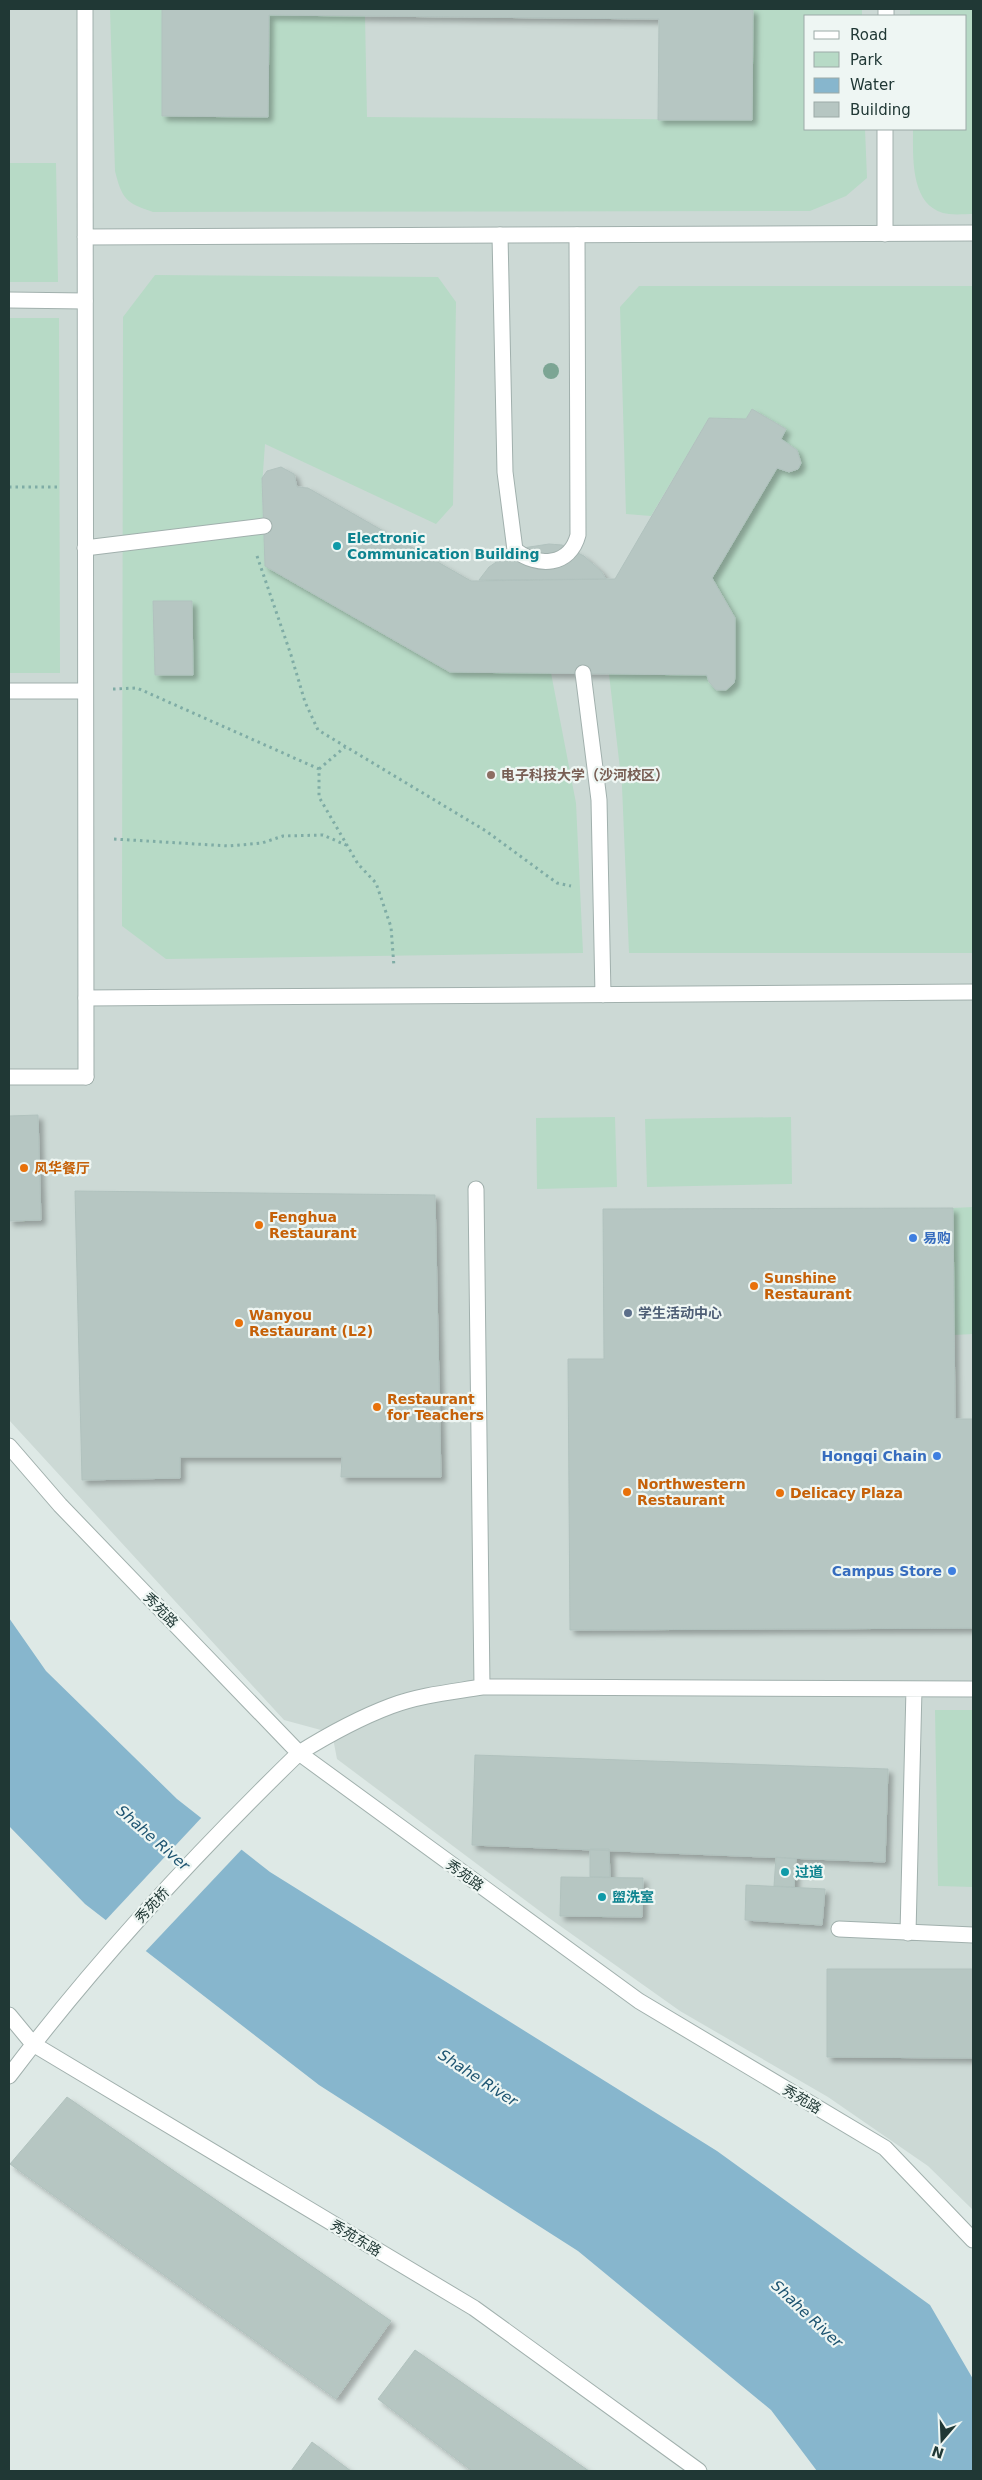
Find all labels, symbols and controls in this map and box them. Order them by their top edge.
legend [804,15,967,130]
text: Road [850,26,888,44]
text: Park [850,51,883,69]
text: Water [850,76,895,94]
text: Building [850,101,911,119]
place label: Electronic Communication Building [347,530,540,562]
marker: Electronic Communication Building [331,540,343,552]
place label: 电子科技大学（沙河校区） [501,767,669,783]
marker: 电子科技大学（沙河校区） [485,769,497,781]
place label: 风华餐厅 [34,1160,90,1176]
marker: 风华餐厅 [18,1162,30,1174]
place label: Fenghua Restaurant [269,1209,357,1241]
marker: Fenghua Restaurant [253,1219,265,1231]
place label: 易购 [923,1230,951,1246]
marker: 易购 [907,1232,919,1244]
place label: Sunshine Restaurant [764,1270,852,1302]
marker: Sunshine Restaurant [748,1280,760,1292]
place label: 学生活动中心 [638,1305,722,1321]
place label: Wanyou Restaurant (L2) [249,1307,373,1339]
marker: 学生活动中心 [622,1307,634,1319]
marker: Wanyou Restaurant (L2) [233,1317,245,1329]
place label: Restaurant for Teachers [387,1391,484,1423]
marker: Restaurant for Teachers [371,1401,383,1413]
place label: Hongqi Chain [822,1448,927,1464]
marker: Hongqi Chain [931,1450,943,1462]
place label: Northwestern Restaurant [637,1476,746,1508]
place label: Delicacy Plaza [790,1485,903,1501]
marker: Northwestern Restaurant [621,1486,633,1498]
marker: Delicacy Plaza [774,1487,786,1499]
place label: Campus Store [832,1563,942,1579]
marker: Campus Store [946,1565,958,1577]
street label: 秀苑路 [141,1589,181,1631]
water label: Shahe River [113,1801,194,1875]
street label: 秀苑路 [443,1856,487,1894]
place label: 过道 [795,1864,823,1880]
marker: 过道 [779,1866,791,1878]
street label: 秀苑桥 [132,1884,172,1926]
place label: 盥洗室 [612,1889,654,1905]
marker: 盥洗室 [596,1891,608,1903]
water label: Shahe River [435,2046,522,2111]
street label: 秀苑路 [780,2081,824,2117]
street label: 秀苑东路 [328,2217,384,2259]
water label: Shahe River [768,2277,847,2352]
north arrow [917,2415,967,2465]
text: N [930,2443,946,2462]

